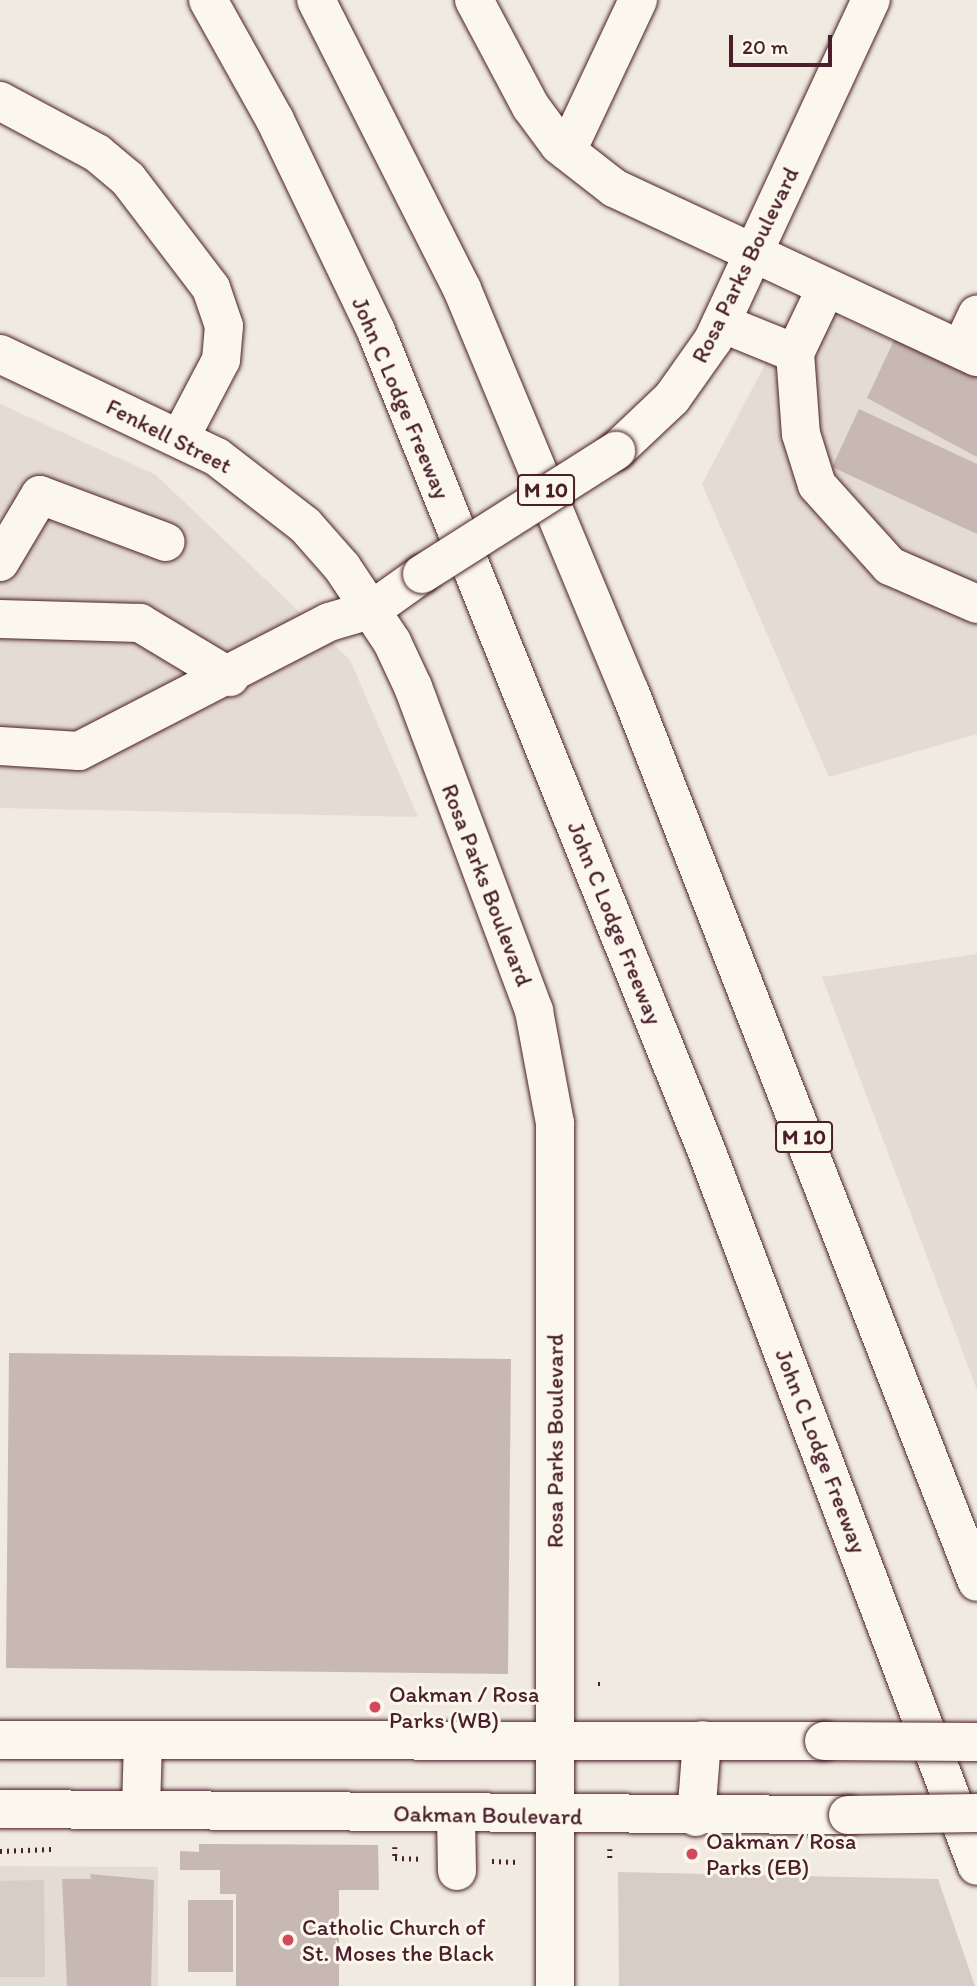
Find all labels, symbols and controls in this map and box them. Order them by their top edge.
scale bar [732,21,835,65]
text: 20 m [742,34,788,59]
street label: Rosa Parks Boulevard [686,163,804,367]
street label: John C Lodge Freeway [346,293,456,503]
street label: Fenkell Street [102,393,236,479]
road number: M 10 [516,472,576,508]
street label: Rosa Parks Boulevard [436,780,538,990]
street label: John C Lodge Freeway [562,817,668,1029]
road number: M 10 [774,1120,834,1154]
street label: Rosa Parks Boulevard [541,1334,569,1548]
street label: John C Lodge Freeway [769,1345,873,1557]
place label: Oakman / Rosa Parks (WB) [389,1680,539,1734]
marker: Oakman / Rosa Parks (WB) [367,1699,383,1715]
street label: Oakman Boulevard [393,1800,583,1830]
place label: Oakman / Rosa Parks (EB) [706,1827,856,1881]
marker: Oakman / Rosa Parks (EB) [684,1846,700,1862]
place label: Catholic Church of St. Moses the Black [302,1913,493,1967]
marker: Catholic Church of St. Moses the Black [280,1932,296,1948]

